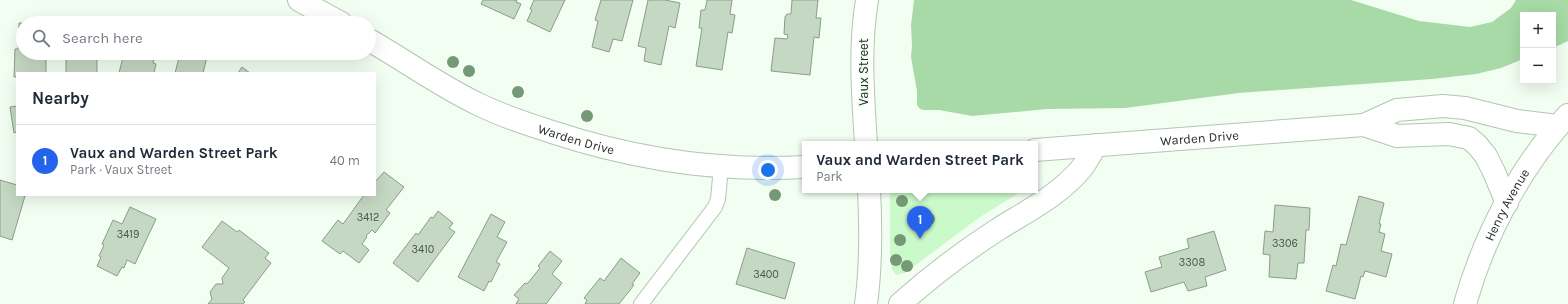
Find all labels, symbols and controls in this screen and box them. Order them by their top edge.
map controls [1520,12,1556,84]
button: + [1520,12,1556,48]
search box [16,16,376,60]
icon: search [30,27,52,49]
text: Search here [62,29,143,47]
street label: Vaux Street [856,38,871,106]
button: − [1520,48,1556,84]
text: Nearby [32,88,89,108]
street label: Warden Drive [536,121,616,157]
street label: Warden Drive [1160,127,1240,148]
popup [802,141,1038,193]
text: Vaux and Warden Street Park [70,144,278,162]
text: Vaux and Warden Street Park [816,151,1024,169]
text: 1 [43,153,47,168]
text: 40 m [330,153,360,168]
your location [758,160,778,180]
text: Park · Vaux Street [70,162,172,177]
street label: Henry Avenue [1481,165,1532,243]
text: Park [816,169,843,184]
pin: 1 [907,206,933,239]
house number: 3412 [357,211,379,224]
house number: 3419 [117,228,139,241]
house number: 3306 [1272,237,1298,250]
house number: 3410 [412,243,434,256]
house number: 3308 [1179,256,1205,269]
house number: 3400 [753,268,779,281]

